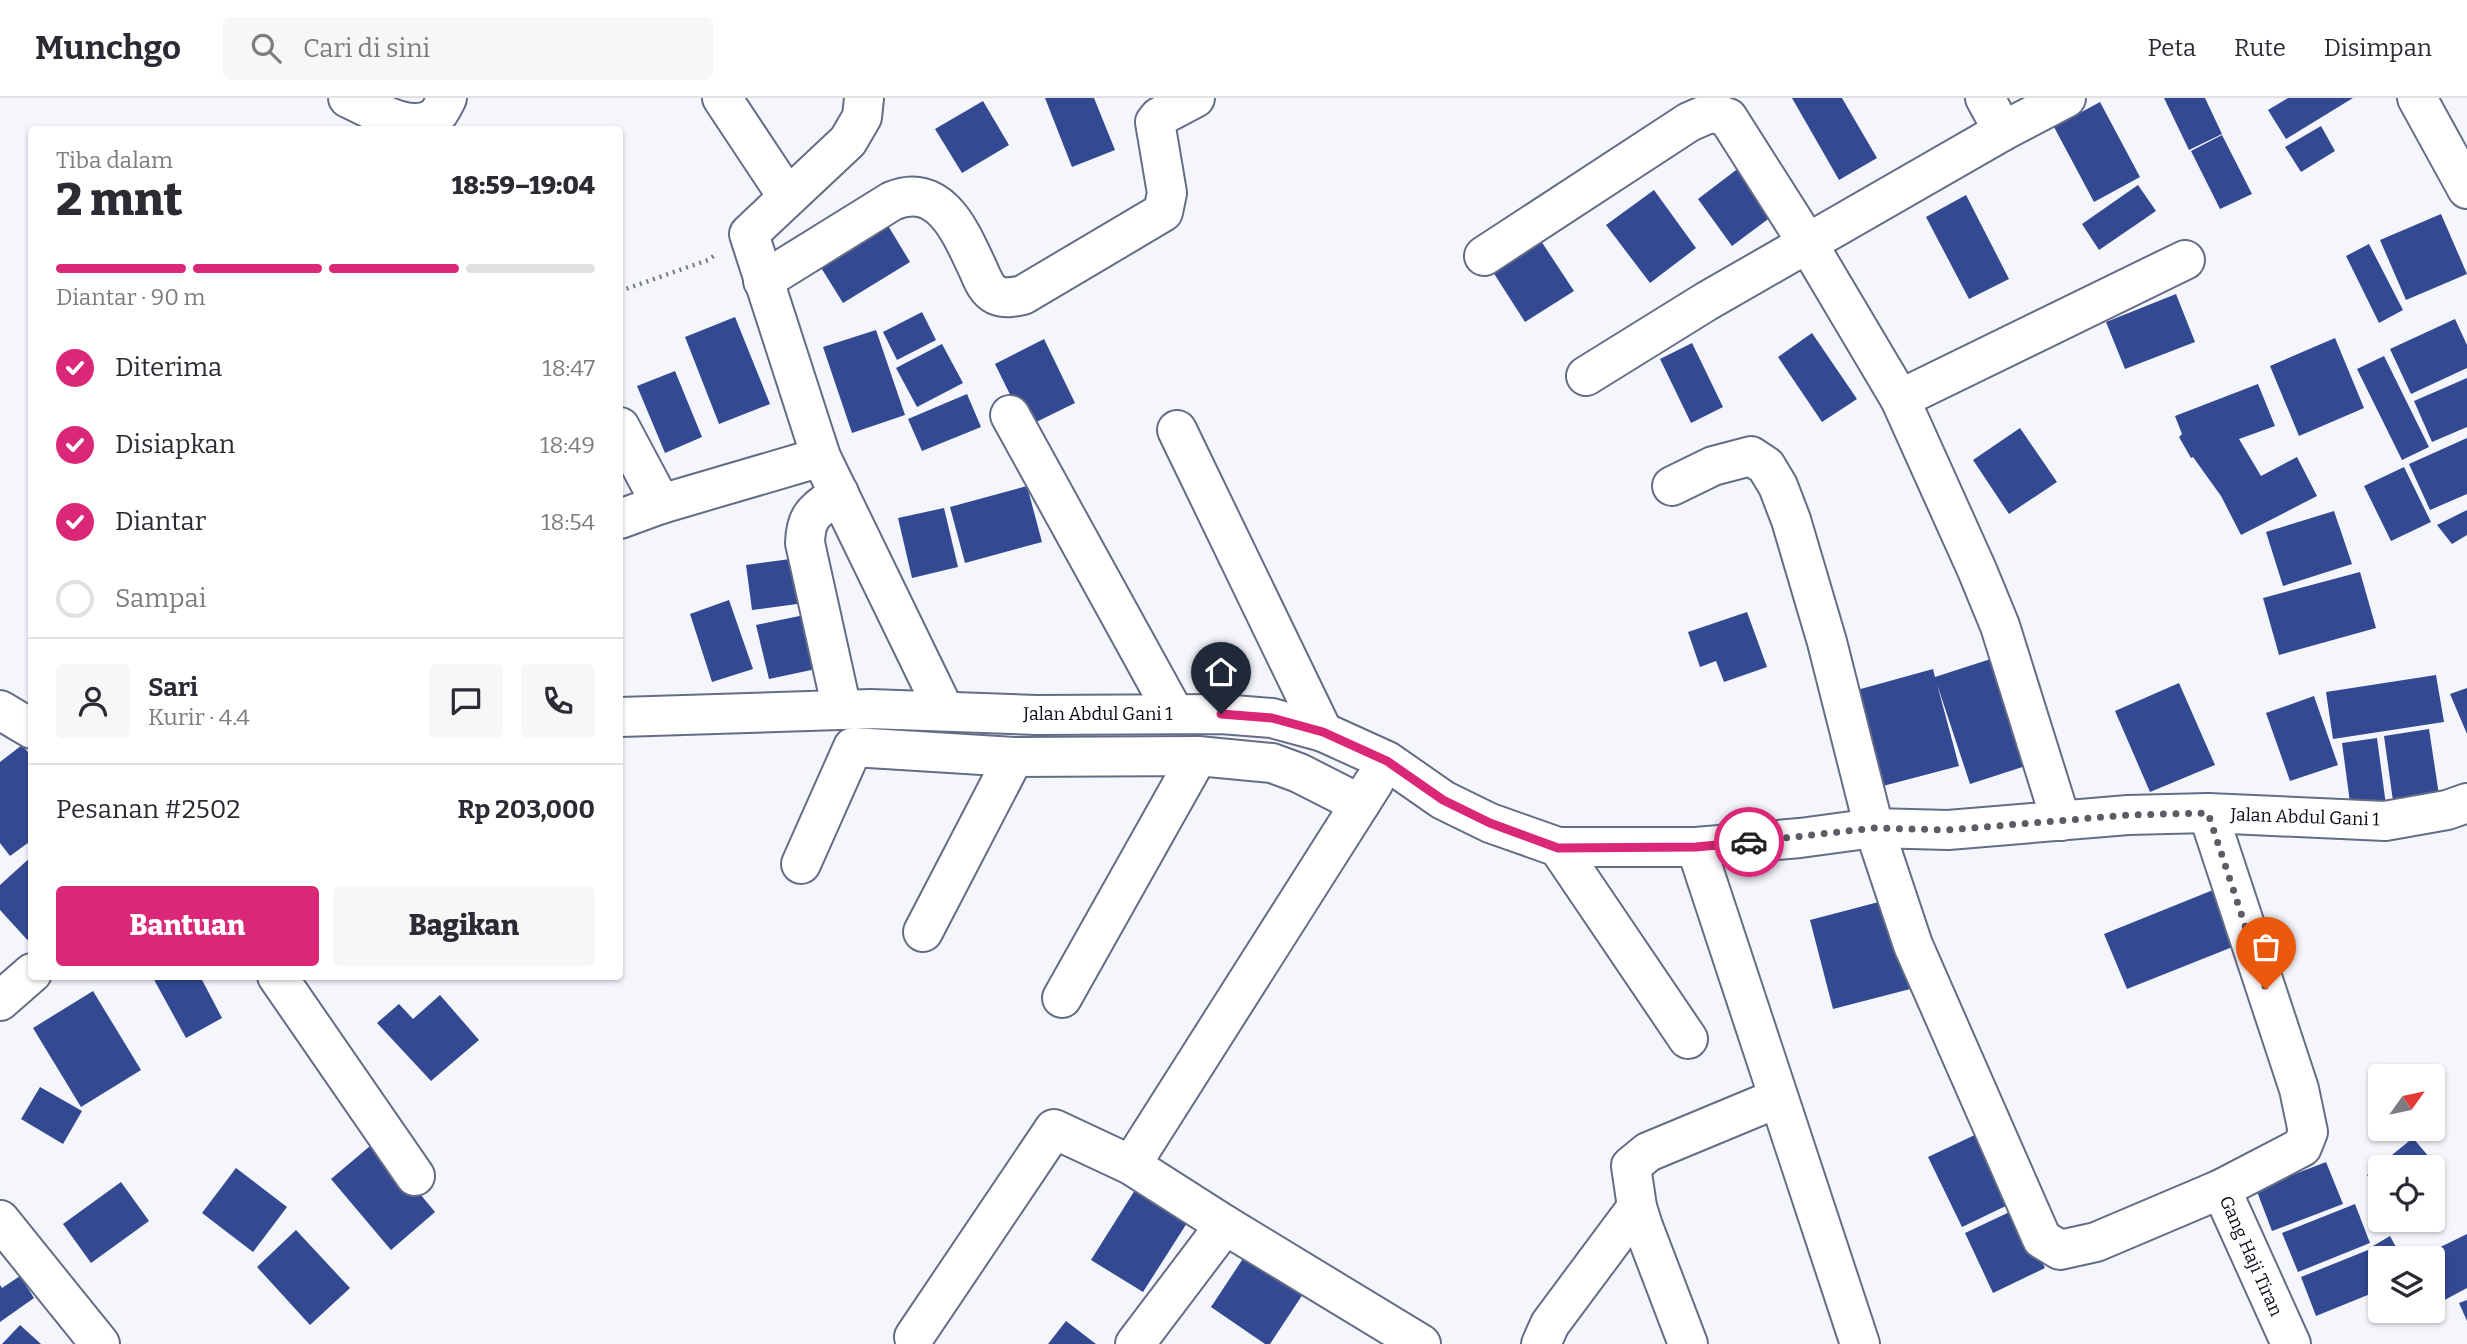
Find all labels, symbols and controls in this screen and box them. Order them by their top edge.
search box [223,17,713,80]
text: Munchgo [35,28,181,68]
icon: search [247,29,285,67]
text: Cari di sini [303,33,430,64]
text: Peta [2147,34,2196,62]
text: Rute [2234,34,2286,62]
text: Disimpan [2324,34,2432,62]
text: Tiba dalam [56,146,173,174]
text: 18:59–19:04 [452,170,595,201]
text: 2 mnt [56,172,183,227]
text: Diantar · 90 m [56,283,205,311]
icon: check [56,349,94,387]
text: Diterima [115,352,222,383]
text: 18:47 [542,354,595,382]
icon: check [56,426,94,464]
text: Disiapkan [115,429,235,460]
text: 18:49 [540,431,595,459]
icon: check [56,503,94,541]
text: Diantar [115,506,206,537]
text: 18:54 [541,508,595,536]
text: Sampai [115,583,207,614]
pin [1191,642,1251,714]
icon: home [1202,653,1240,691]
button: person [56,664,130,738]
button: chat [429,664,503,738]
button: phone [521,664,595,738]
text: Sari [148,672,198,703]
text: Kurir · 4.4 [148,703,250,731]
street label: Jalan Abdul Gani 1 [1022,703,1173,725]
text: Pesanan #2502 [56,794,241,825]
text: Rp 203,000 [457,794,595,825]
street label: Jalan Abdul Gani 1 [2229,803,2381,831]
courier [1714,807,1784,877]
icon: car [1730,823,1768,861]
button: Bantuan [56,886,319,966]
button: Bagikan [333,886,595,966]
pin [2236,917,2296,989]
icon: bag [2247,928,2285,966]
north arrow [2368,1064,2445,1141]
map controls [2368,1064,2445,1323]
button: locate [2368,1155,2445,1232]
street label: Gang Haji Tiran [2215,1192,2288,1320]
button: layers [2368,1246,2445,1323]

